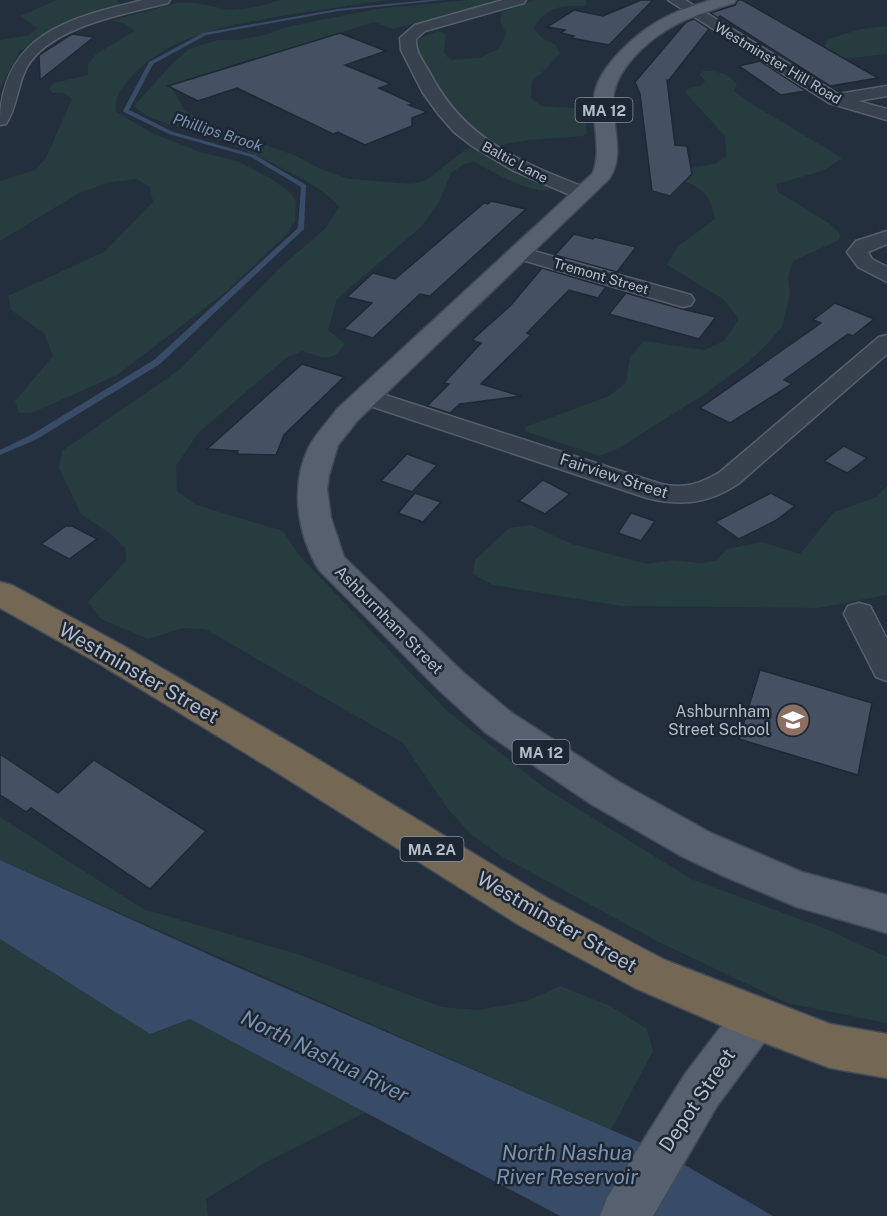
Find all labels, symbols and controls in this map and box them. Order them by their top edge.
street label: Westminster Hill Road [712,19,844,107]
road number: MA 12 [576,98,632,122]
water label: Phillips Brook [171,110,266,155]
street label: Baltic Lane [479,138,551,186]
street label: Tremont Street [551,255,651,297]
street label: Fairview Street [557,450,671,502]
street label: Ashburnham Street [331,562,447,678]
street label: Westminster Street [55,617,223,729]
place label: Ashburnham Street School [668,702,770,739]
school or university icon: Ashburnham Street School [775,702,811,738]
road number: MA 12 [512,740,570,764]
road number: MA 2A [400,837,464,861]
street label: Westminster Street [473,866,641,978]
water label: North Nashua River [237,1005,414,1108]
street label: Depot Street [654,1044,740,1156]
water label: North Nashua River Reservoir [496,1140,639,1189]

